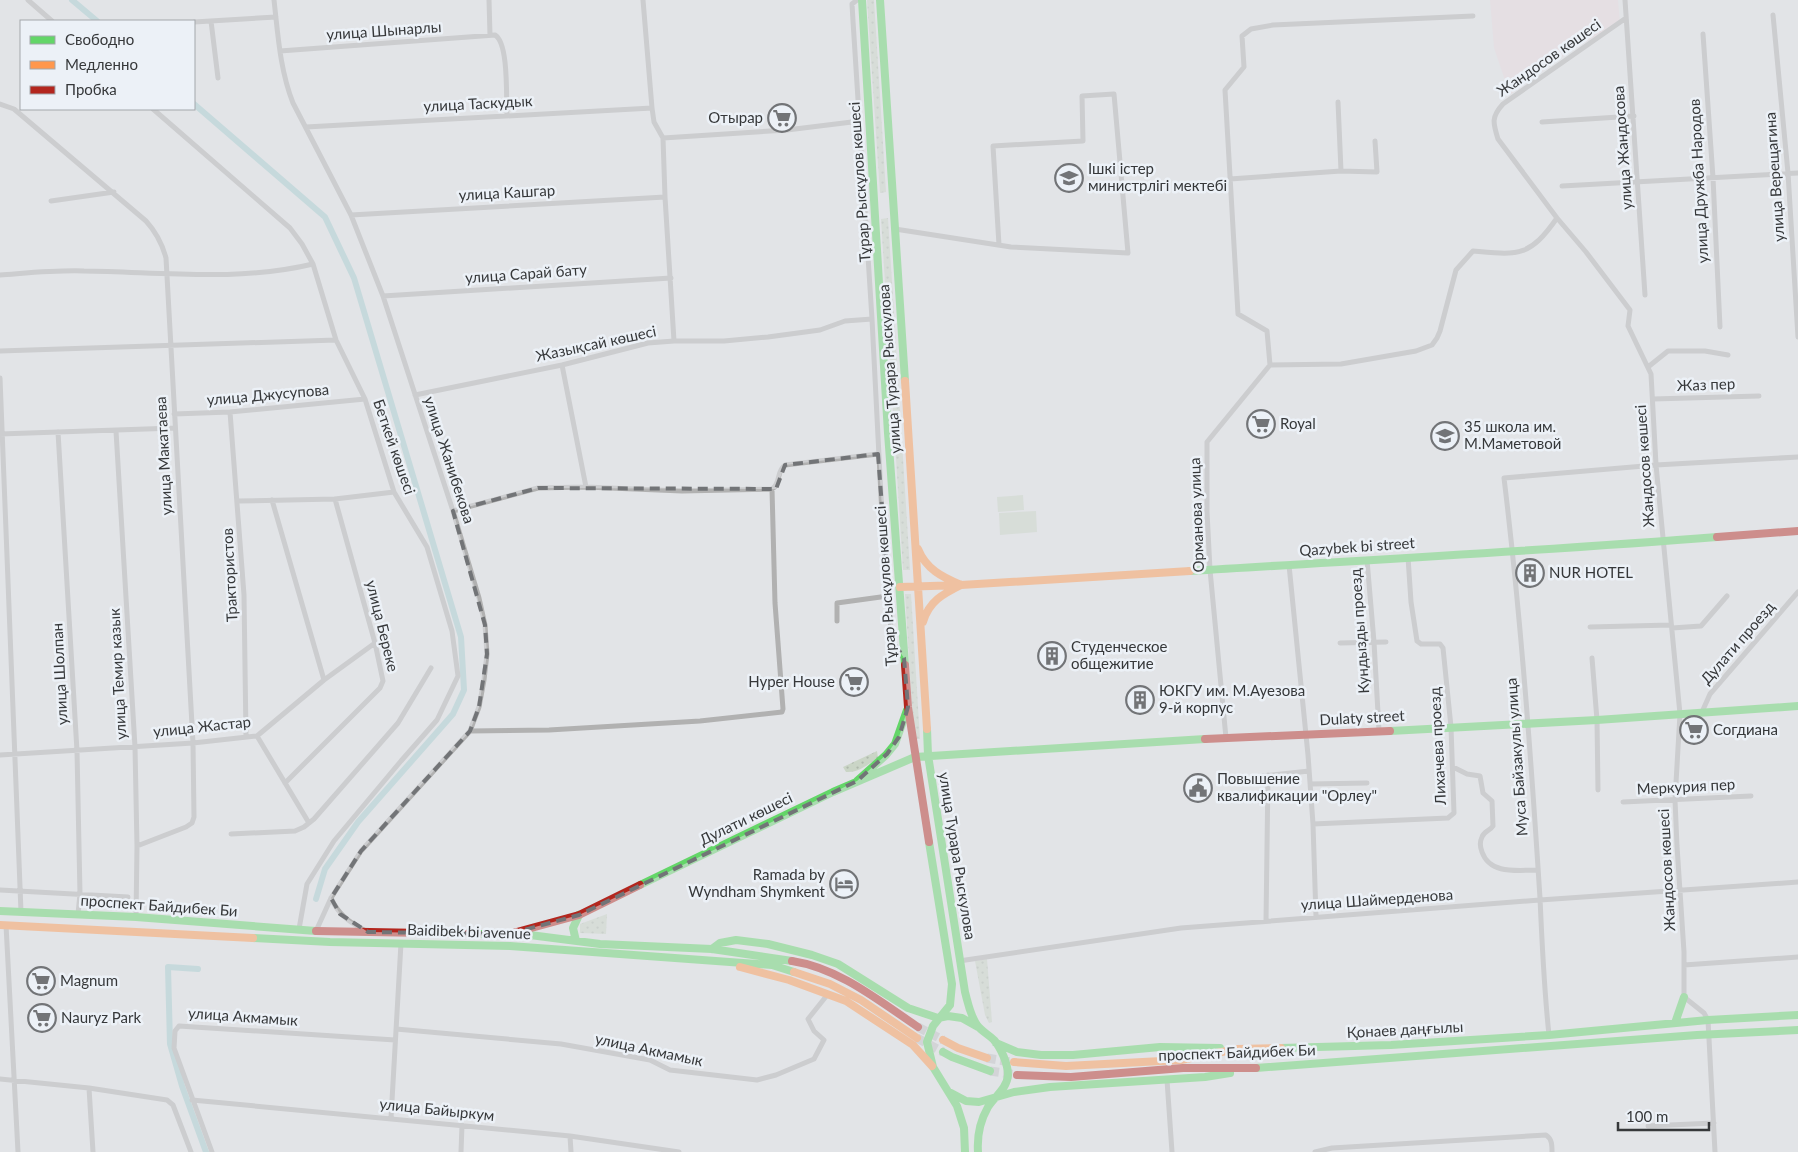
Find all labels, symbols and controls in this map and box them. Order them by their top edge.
street label: Жандосов көшесі [1493,15,1604,100]
street label: улица Шынарлы [326,17,442,43]
legend [20,20,195,110]
text: Свободно [65,30,134,48]
text: Медленно [65,55,138,73]
text: Пробка [65,80,117,98]
street label: улица Жандосова [1609,85,1635,211]
street label: улица Таскудык [423,91,533,115]
street label: улица Дружба Народов [1685,98,1711,264]
street label: Тұрар Рыскұлов көшесі [844,101,874,263]
supermarket icon: Отырар [767,103,797,133]
place label: Отырар [708,108,763,126]
street label: улица Верещагина [1760,112,1788,242]
place label: Ішкі істер министрлігі мектебі [1088,159,1227,194]
school or university icon: Ішкі істер министрлігі мектебі [1054,163,1084,193]
street label: улица Кашгар [458,180,556,204]
street label: улица Сарай бату [464,260,588,286]
street label: улица Турара Рыскулова [874,284,904,454]
street label: Жазықсай көшесі [534,321,658,365]
street label: Жаз пер [1677,374,1735,394]
street label: улица Джусупова [206,380,330,408]
street label: улица Жанибекова [421,394,479,525]
street label: улица Макатаева [151,396,175,516]
street label: Беткей көшесі [370,397,420,497]
street label: Жандосов көшесі [1631,404,1657,528]
supermarket icon: Royal [1246,409,1276,439]
place label: Royal [1280,414,1316,432]
place label: 35 школа им. М.Маметовой [1464,417,1561,452]
school or university icon: 35 школа им. М.Маметовой [1430,421,1460,451]
street label: Орманова улица [1185,457,1207,573]
street label: Тұрар Рыскұлов көшесі [870,505,900,667]
street label: Трактористов [218,528,240,622]
street label: Qazybek bi street [1299,533,1416,559]
building icon: NUR HOTEL [1515,558,1545,588]
place label: NUR HOTEL [1549,563,1633,581]
street label: Кундызды проезд [1346,568,1372,694]
street label: улица Береке [363,578,403,673]
street label: Дулати проезд [1697,597,1778,687]
street label: улица Темир казык [105,608,129,740]
street label: улица Шолпан [47,623,71,726]
place label: Студенческое общежитие [1071,637,1168,672]
building icon: Студенческое общежитие [1037,641,1067,671]
supermarket icon: Hyper House [839,667,869,697]
place label: Hyper House [748,672,835,690]
street label: Муса Байзакулы улица [1501,677,1531,837]
place label: ЮКГУ им. М.Ауезова 9-й корпус [1159,681,1305,716]
building icon: ЮКГУ им. М.Ауезова 9-й корпус [1125,685,1155,715]
street label: Лихачева проезд [1425,687,1449,806]
street label: Dulaty street [1319,706,1406,728]
street label: улица Жастар [152,712,252,740]
supermarket icon: Согдиана [1679,715,1709,745]
place label: Согдиана [1713,720,1778,738]
place label: Повышение квалификации "Орлеу" [1217,769,1377,804]
street label: улица Турара Рыскулова [936,771,980,941]
public building icon: Повышение квалификации "Орлеу" [1183,773,1213,803]
street label: Меркурия пер [1636,774,1736,798]
street label: Дулати көшесі [696,788,795,848]
street label: Жандосов көшесі [1654,808,1678,932]
place label: Ramada by Wyndham Shymkent [688,865,826,900]
hotel icon: Ramada by Wyndham Shymkent [829,869,859,899]
street label: улица Шаймерденова [1300,885,1454,913]
street label: проспект Байдибек Би [80,891,238,919]
street label: Baidibek bi avenue [407,920,531,942]
supermarket icon: Magnum [26,966,56,996]
place label: Magnum [60,971,118,989]
supermarket icon: Nauryz Park [27,1003,57,1033]
street label: улица Акмамык [188,1003,299,1029]
place label: Nauryz Park [61,1008,142,1026]
street label: Қонаев даңғылы [1346,1017,1464,1041]
street label: улица Акмамык [594,1029,705,1069]
street label: проспект Байдибек Би [1158,1040,1316,1064]
street label: улица Байыркум [379,1094,495,1124]
scale bar [1618,1100,1709,1132]
text: 100 m [1626,1107,1668,1125]

